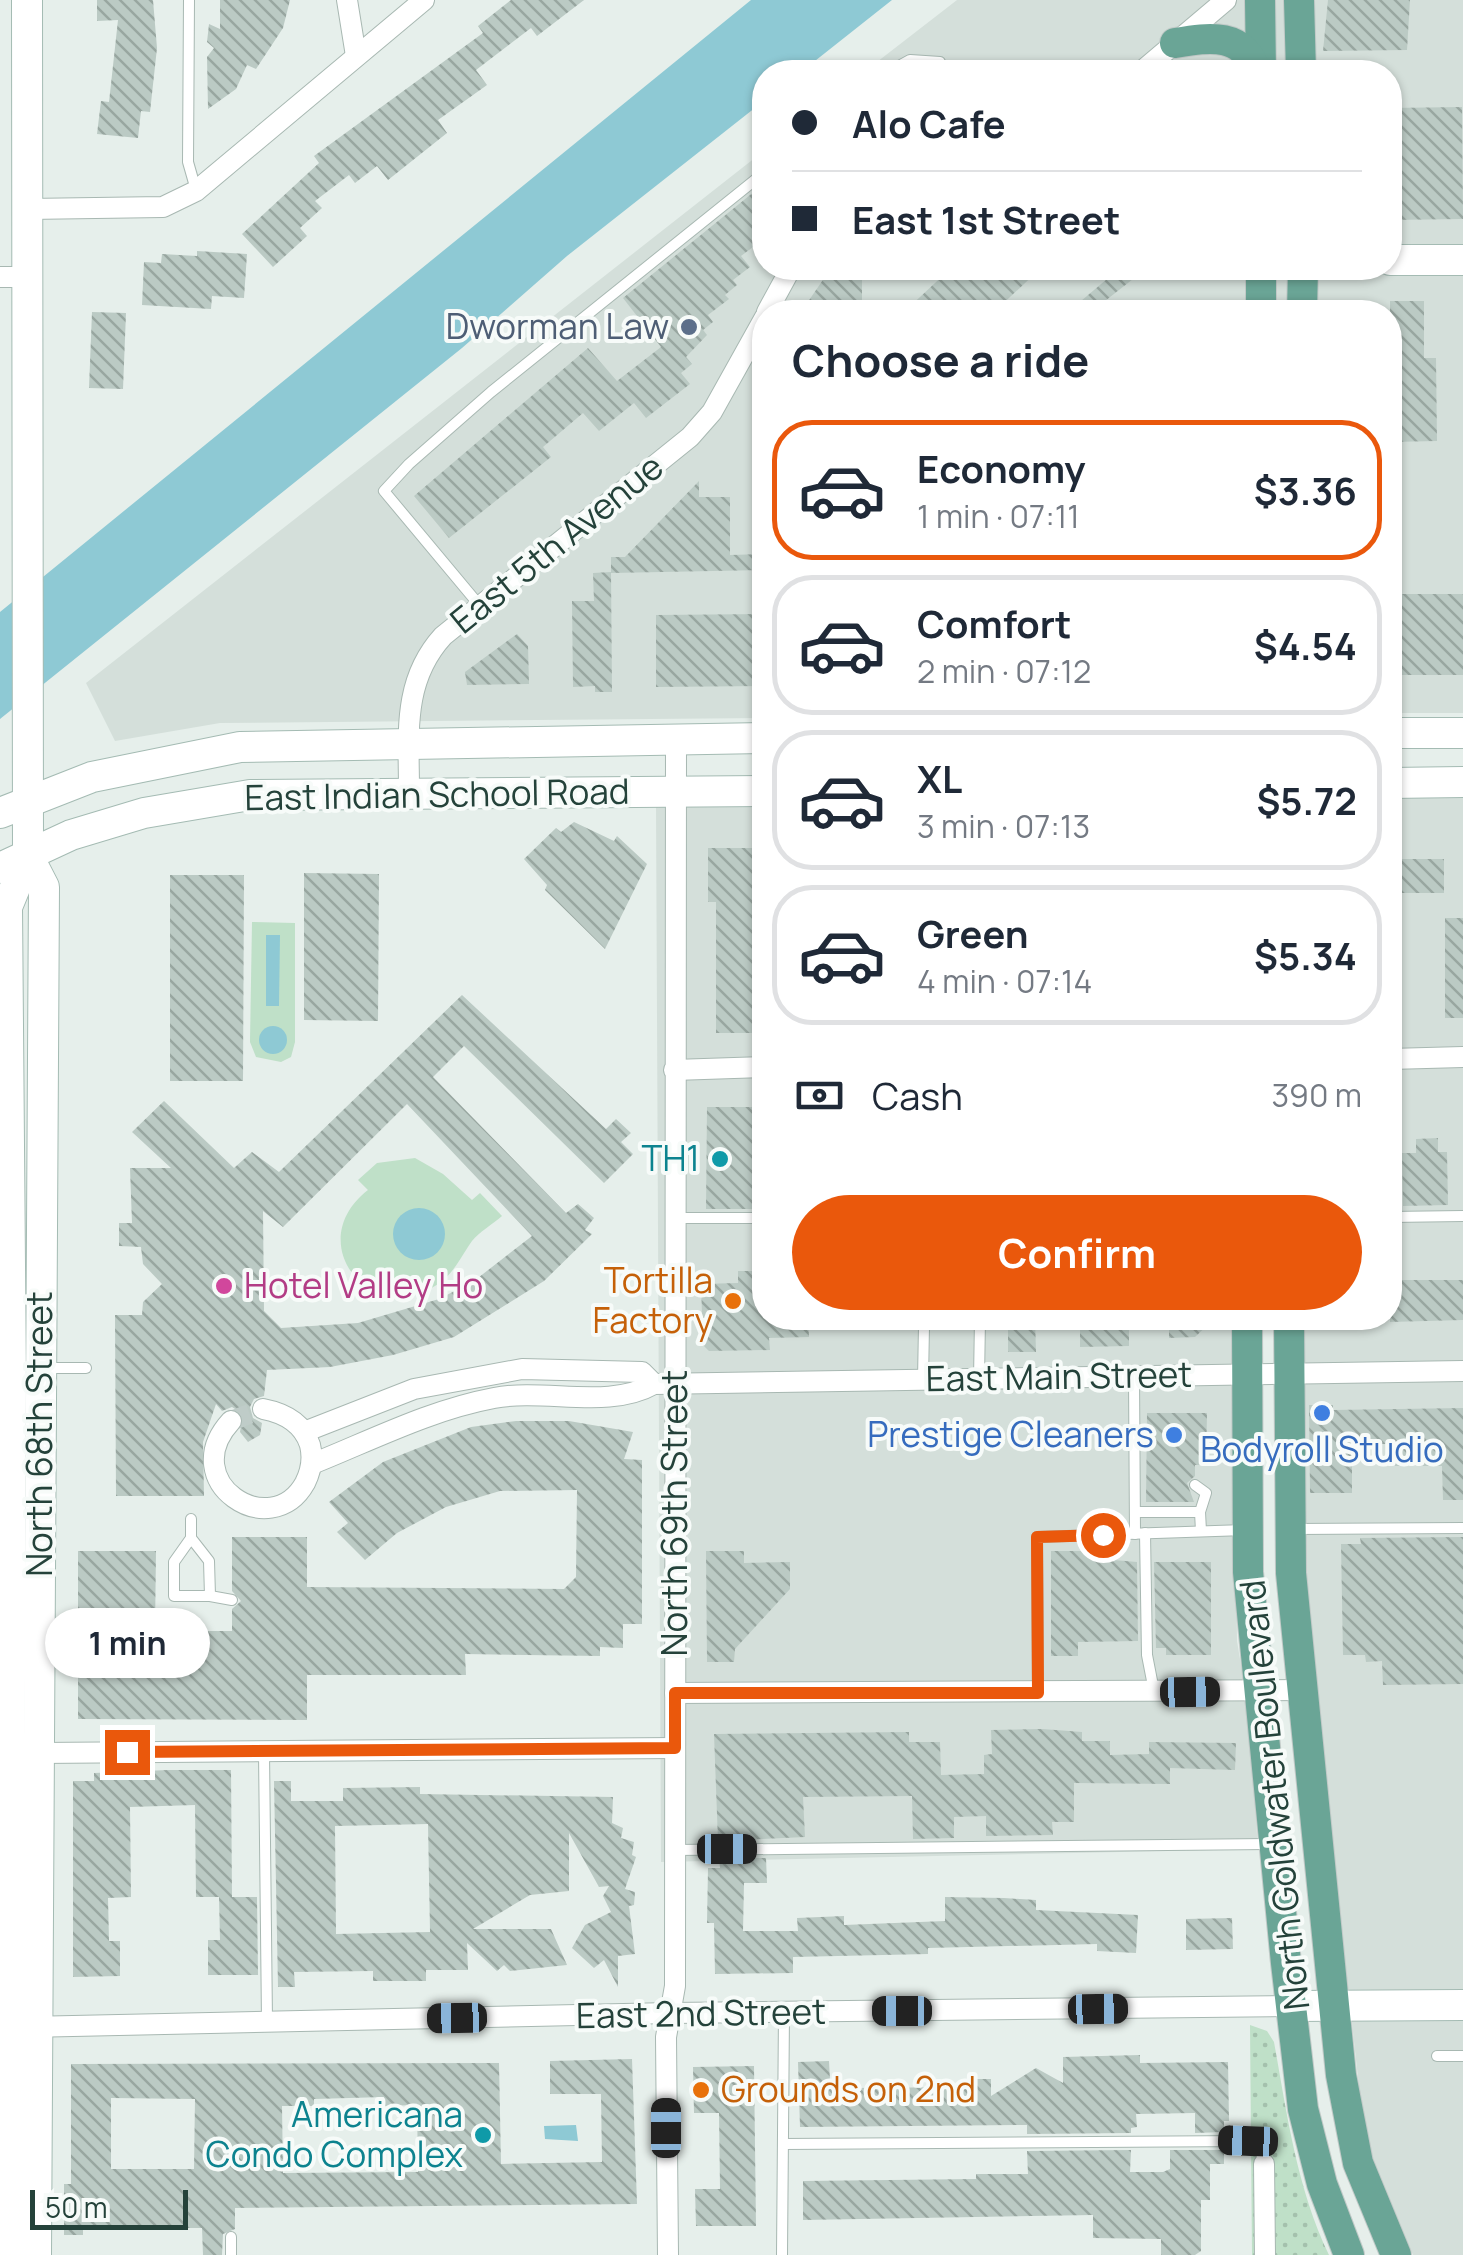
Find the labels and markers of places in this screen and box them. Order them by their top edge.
place label: Dworman Law [446,302,669,350]
marker: Dworman Law [678,316,700,338]
place label: TH1 [642,1134,700,1182]
marker: TH1 [709,1148,731,1170]
place label: Tortilla Factory [592,1256,713,1344]
place label: Hotel Valley Ho [244,1261,483,1309]
marker: Hotel Valley Ho [213,1275,235,1297]
marker: Tortilla Factory [722,1290,744,1312]
marker: Bodyroll Studio [1311,1402,1333,1424]
place label: Prestige Cleaners [867,1410,1154,1458]
marker: Prestige Cleaners [1163,1424,1185,1446]
place label: Bodyroll Studio [1200,1425,1444,1473]
place label: Grounds on 2nd [721,2065,976,2113]
marker: Grounds on 2nd [690,2079,712,2101]
place label: Americana Condo Complex [206,2090,464,2178]
marker: Americana Condo Complex [472,2124,494,2146]

